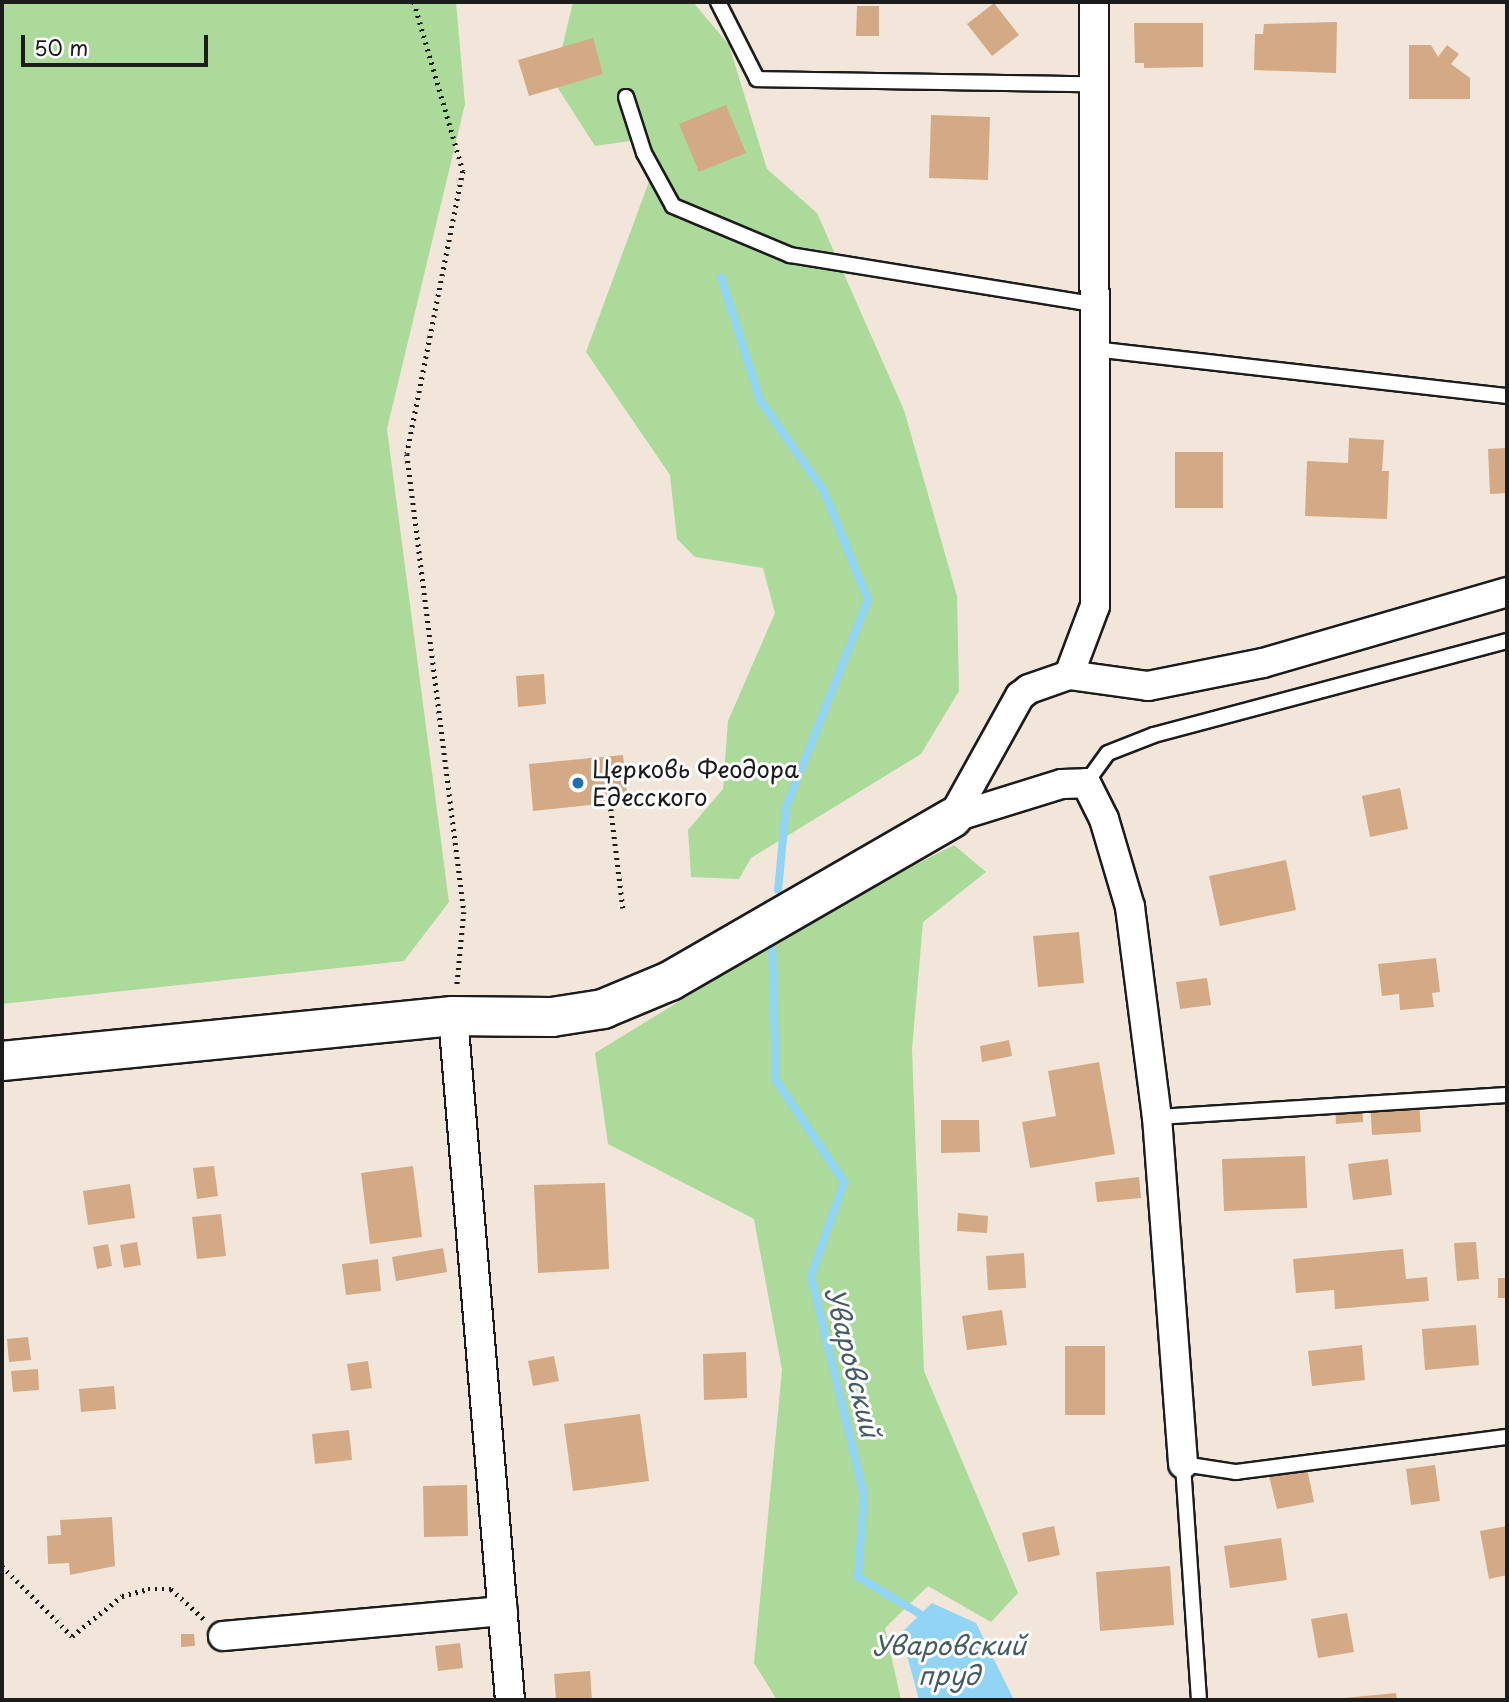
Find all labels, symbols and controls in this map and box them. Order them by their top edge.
scale bar [24,21,212,65]
text: 50 m [34,31,88,63]
place label: Церковь Феодора Едесского [592,755,799,811]
marker: Церковь Феодора Едесского [570,775,586,791]
water label: Уваровский [819,1284,887,1440]
water label: Уваровский пруд [872,1629,1026,1690]

